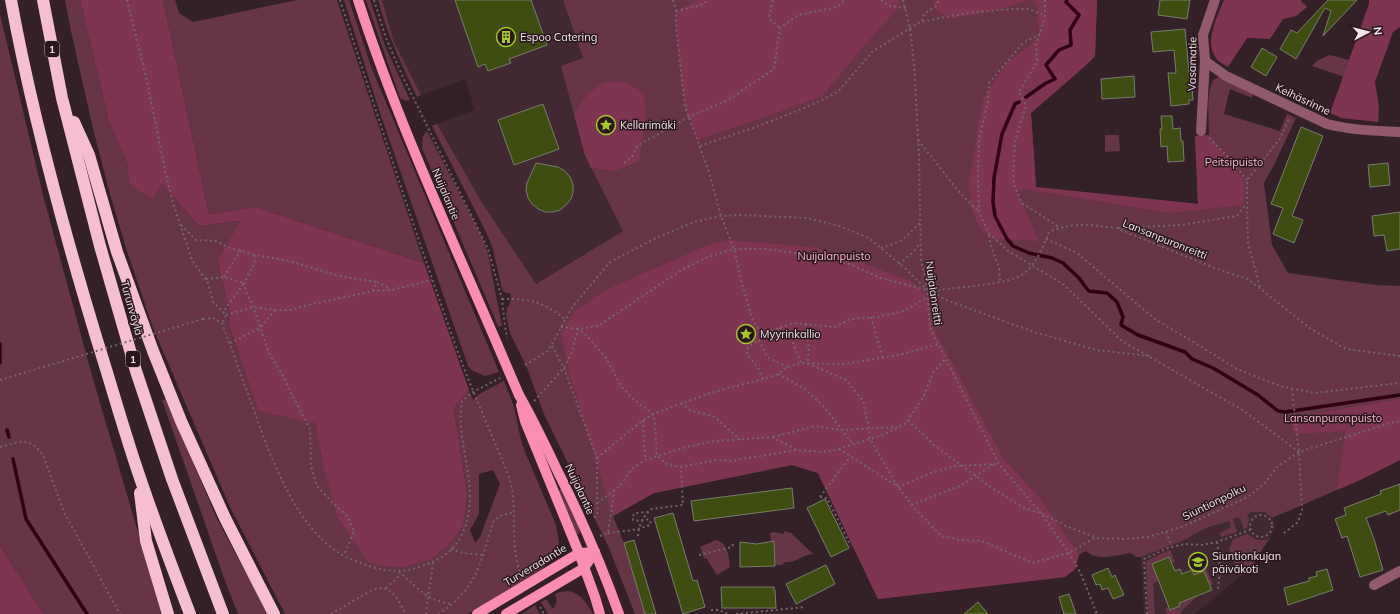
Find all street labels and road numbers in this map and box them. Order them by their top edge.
street label: Vasamatie [1185,37,1199,91]
road number: 1 [45,41,59,57]
street label: Keihäsrinne [1273,80,1333,118]
street label: Nuijalantie [429,166,463,222]
street label: Lansanpuronreitti [1121,216,1209,262]
street label: Nuijalanreitti [923,260,945,326]
street label: Turunväylä [117,279,147,337]
road number: 1 [126,351,140,367]
street label: Nuijalantie [562,461,598,517]
street label: Siuntionpolku [1180,481,1248,523]
street label: Turveradantie [501,541,569,589]

